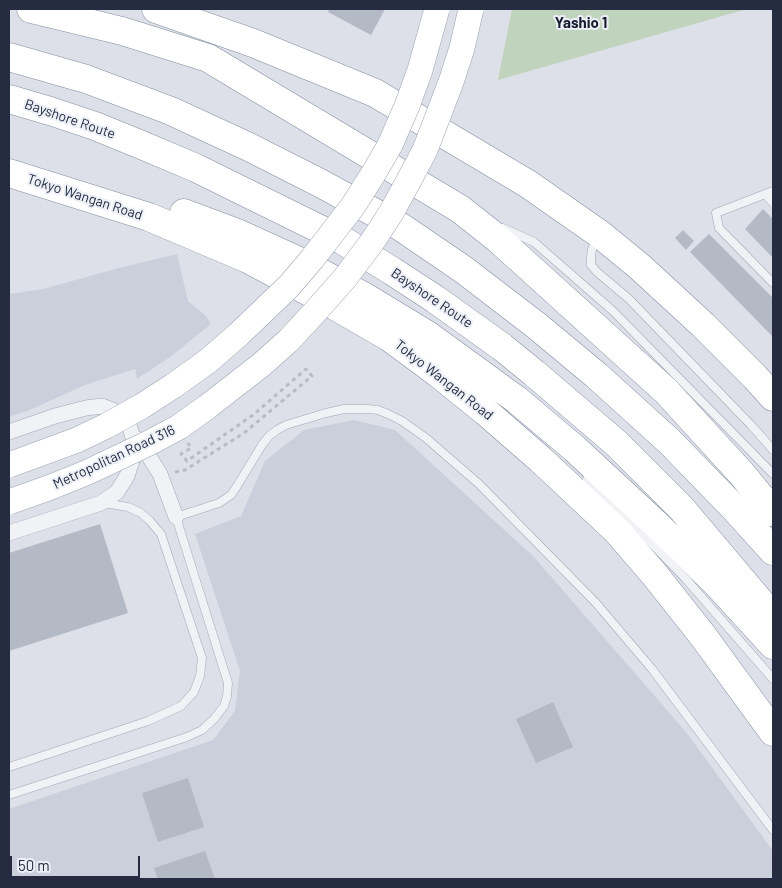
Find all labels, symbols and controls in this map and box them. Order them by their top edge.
district label: Yashio 1 [555,14,607,32]
street label: Bayshore Route [22,96,118,142]
street label: Tokyo Wangan Road [25,170,145,224]
street label: Bayshore Route [388,265,476,331]
street label: Tokyo Wangan Road [391,336,497,424]
street label: Metropolitan Road 316 [50,421,178,493]
scale bar [12,846,142,878]
text: 50 m [18,856,50,874]

